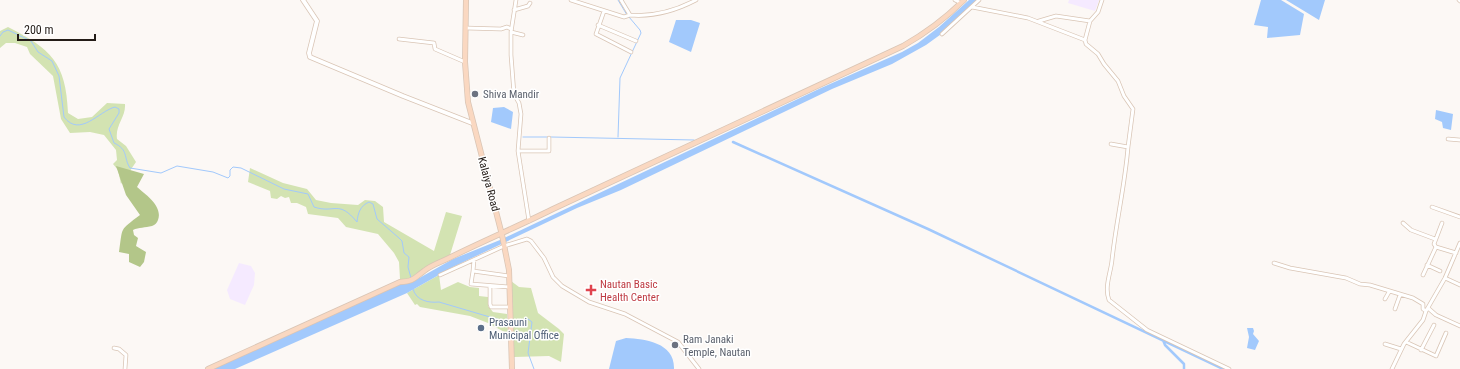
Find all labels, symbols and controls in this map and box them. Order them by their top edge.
scale bar [18,16,95,42]
text: 200 m [24,23,54,37]
place label: Shiva Mandir [483,88,540,101]
marker: Shiva Mandir [470,89,480,99]
street label: Kalaiya Road [475,155,502,213]
place label: Nautan Basic Health Center [600,278,660,304]
marker: Nautan Basic Health Center [585,284,597,296]
place label: Prasauni Municipal Office [489,316,559,342]
marker: Prasauni Municipal Office [476,323,486,333]
place label: Ram Janaki Temple, Nautan [683,333,751,359]
marker: Ram Janaki Temple, Nautan [670,340,680,350]

